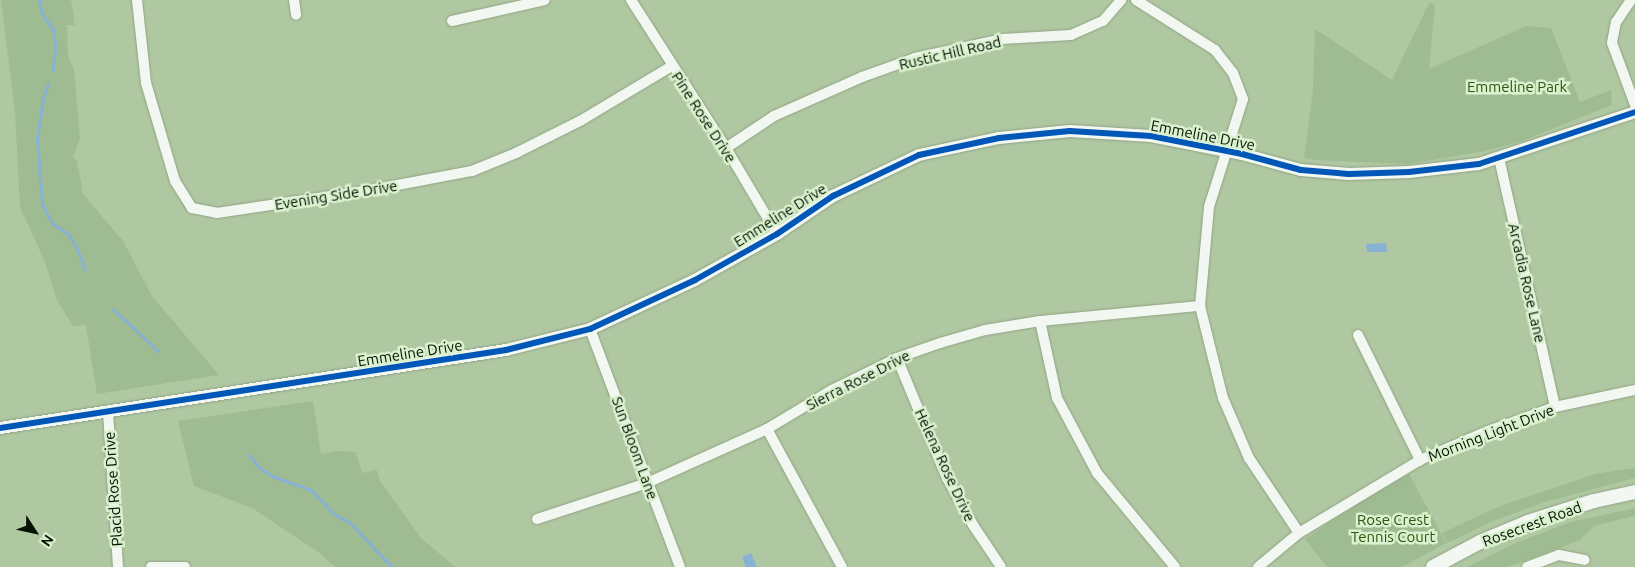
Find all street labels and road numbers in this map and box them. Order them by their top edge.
street label: Rustic Hill Road [897,32,1003,74]
street label: Pine Rose Drive [668,68,740,166]
street label: Emmeline Drive [1149,116,1257,154]
street label: Evening Side Drive [273,176,399,214]
street label: Emmeline Drive [730,179,830,251]
street label: Arcadia Rose Lane [1504,221,1550,345]
street label: Emmeline Drive [356,336,464,370]
street label: Sierra Rose Drive [803,346,913,414]
street label: Sun Bloom Lane [608,394,662,502]
street label: Morning Light Drive [1425,401,1557,465]
street label: Helena Rose Drive [911,406,979,524]
street label: Placid Rose Drive [100,431,126,547]
street label: Rosecrest Road [1480,498,1584,550]

